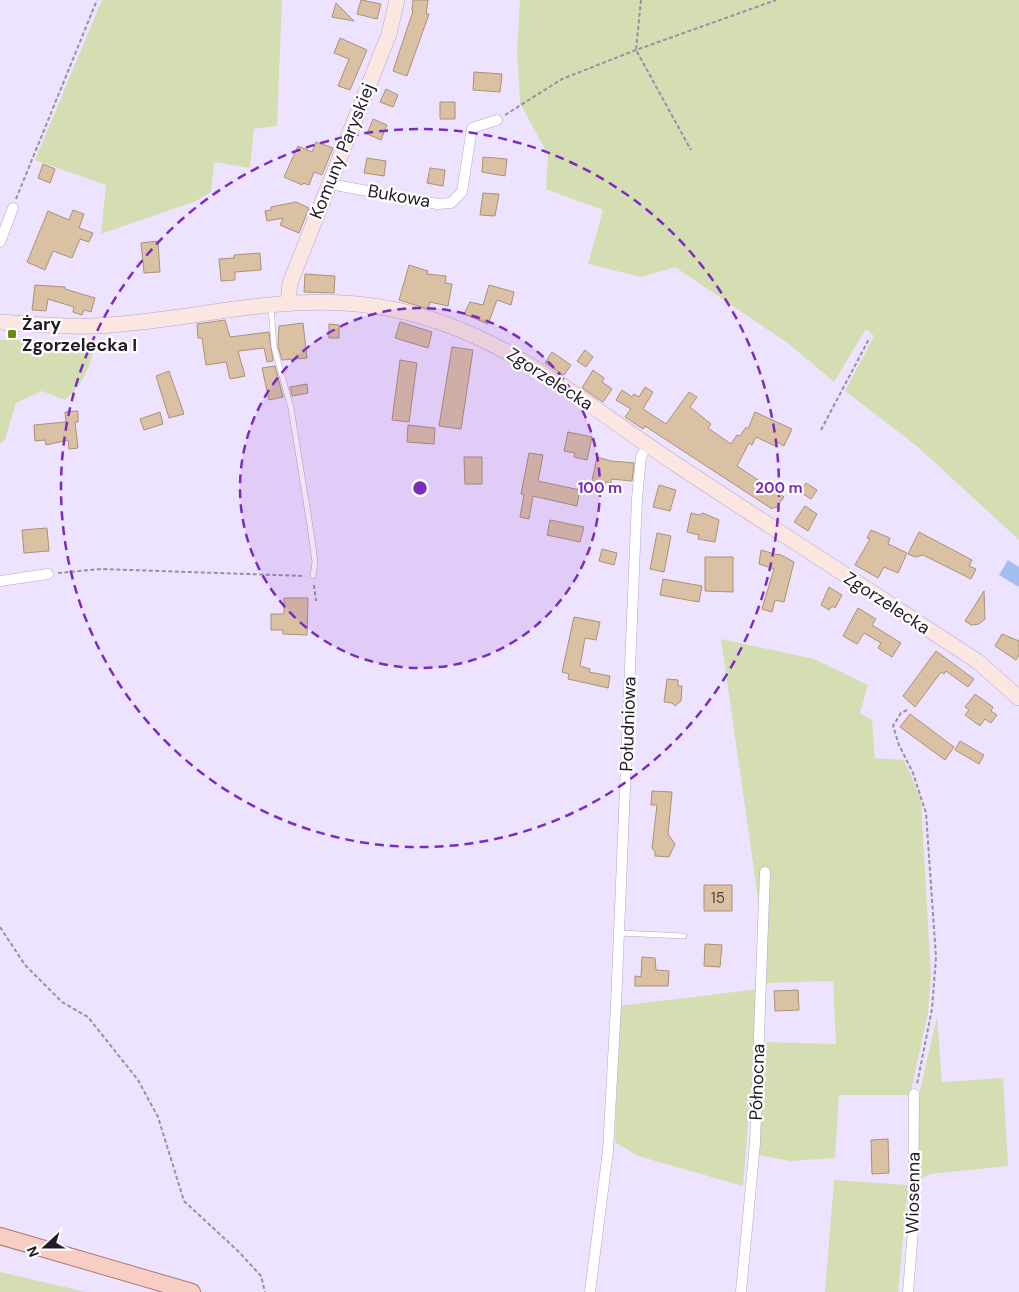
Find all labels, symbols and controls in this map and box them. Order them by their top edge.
street label: Komuny Paryskiej [304,79,380,223]
street label: Bukowa [366,179,432,213]
place label: Żary Zgorzelecka I [22,312,137,357]
marker: Żary Zgorzelecka I [6,328,18,340]
street label: Zgorzelecka [502,342,598,416]
text: 100 m [578,478,622,498]
text: 200 m [755,478,803,498]
centre of rings [411,479,429,497]
street label: Zgorzelecka [839,566,935,640]
street label: Południowa [614,676,642,772]
house number: 15 [711,888,725,908]
street label: Północna [744,1043,770,1121]
street label: Wiosenna [900,1152,926,1234]
north arrow [20,1222,70,1272]
text: N [23,1244,43,1260]

